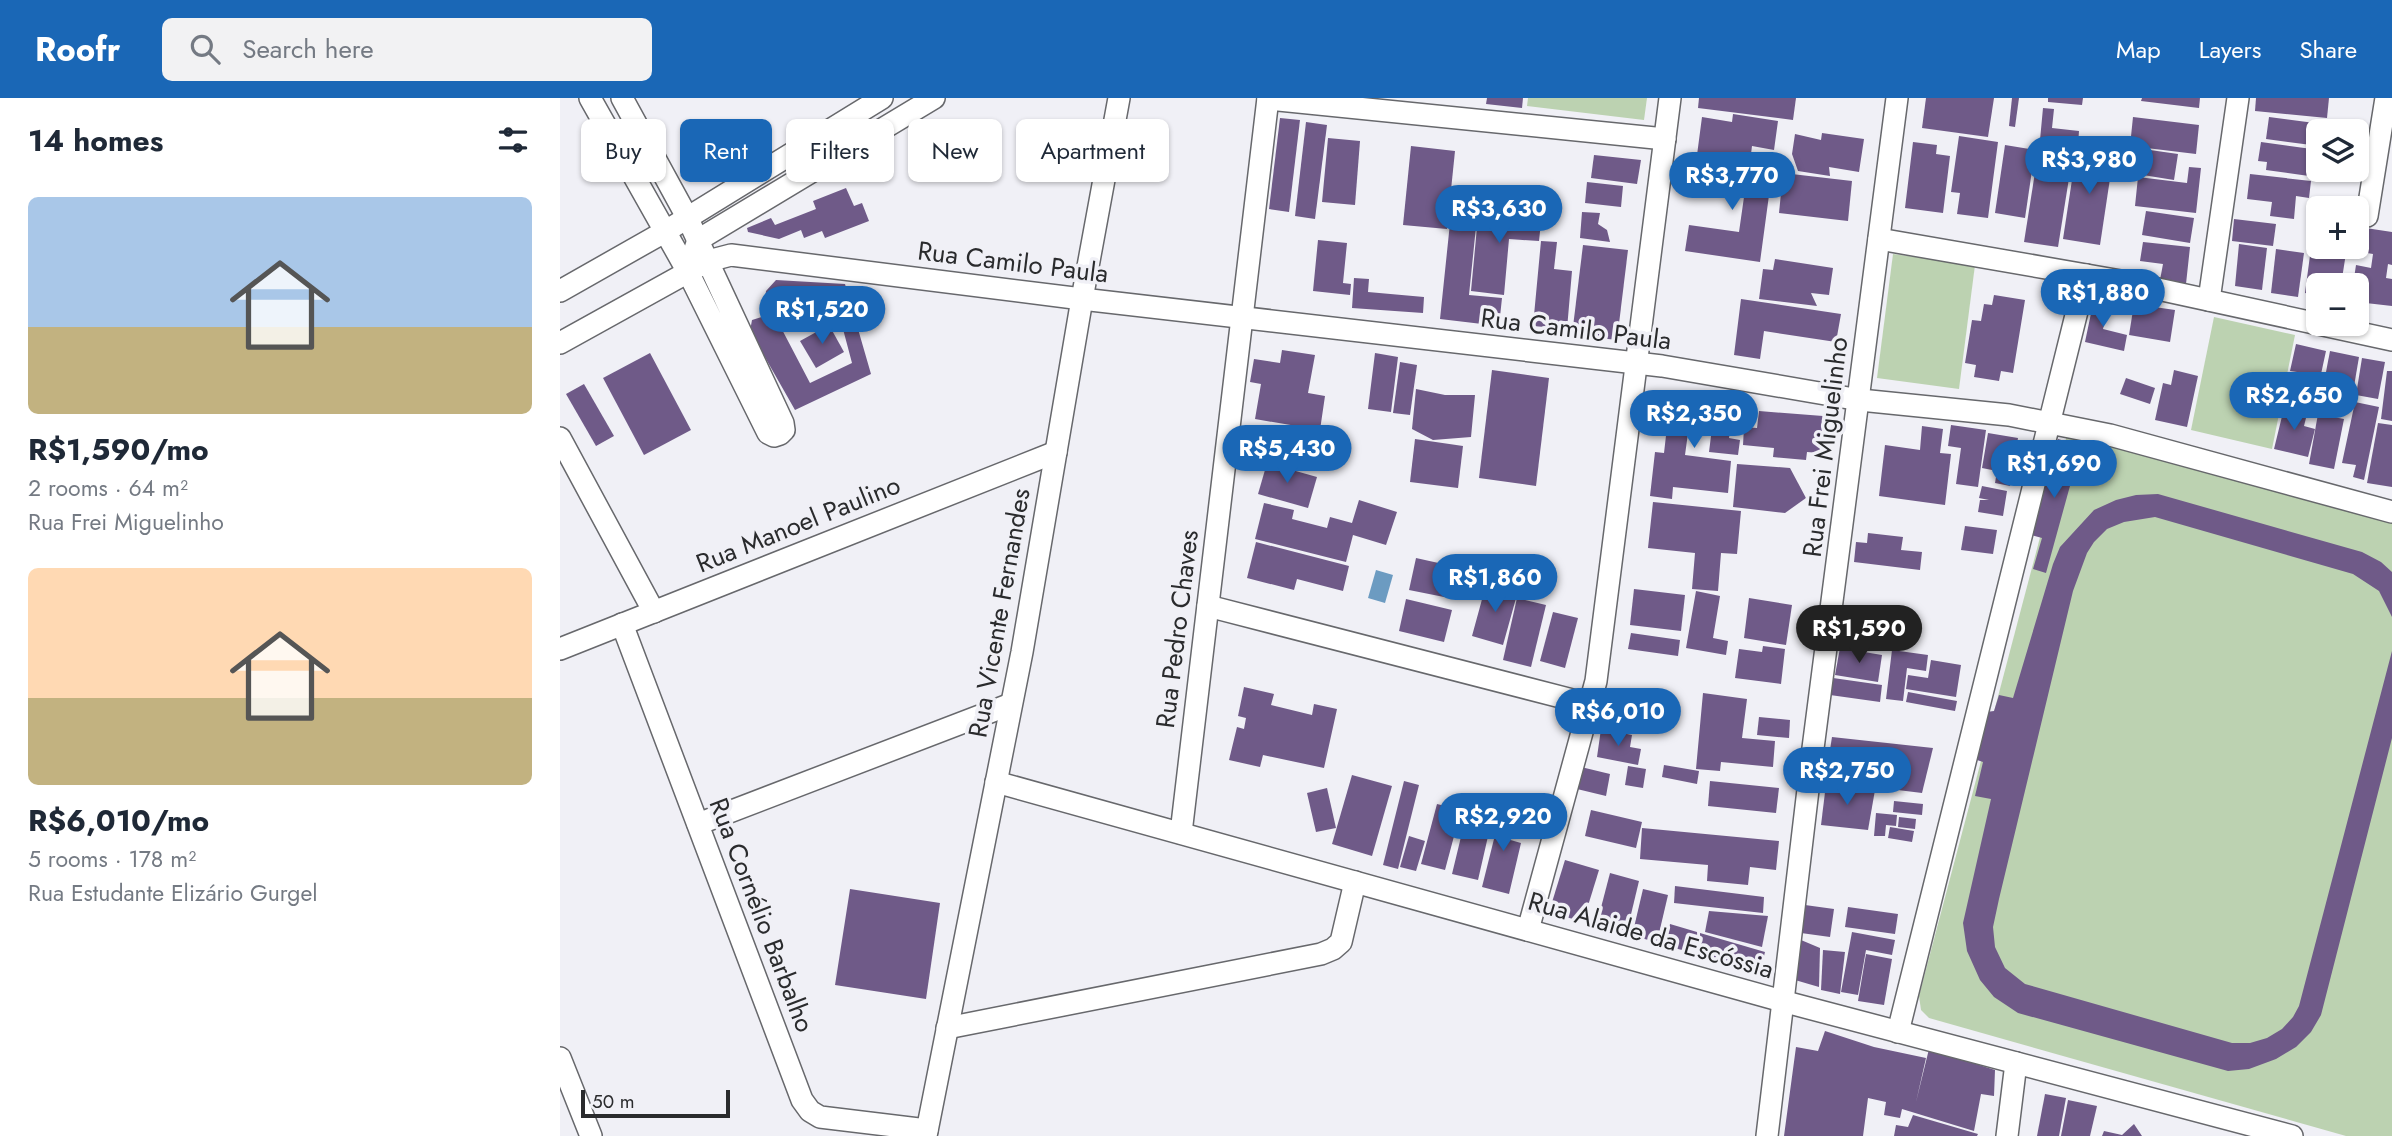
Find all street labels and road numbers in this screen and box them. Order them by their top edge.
street label: Rua Camilo Paula [915,231,1111,293]
street label: Rua Camilo Paula [1478,298,1674,360]
street label: Rua Frei Miguelinho [1793,335,1857,559]
street label: Rua Manoel Paulino [690,466,906,582]
street label: Rua Vicente Fernandes [958,485,1040,741]
street label: Rua Pedro Chaves [1146,528,1208,730]
street label: Rua Cornélio Barbalho [700,792,824,1038]
street label: Rua Alaide da Escóssia [1524,882,1778,988]

